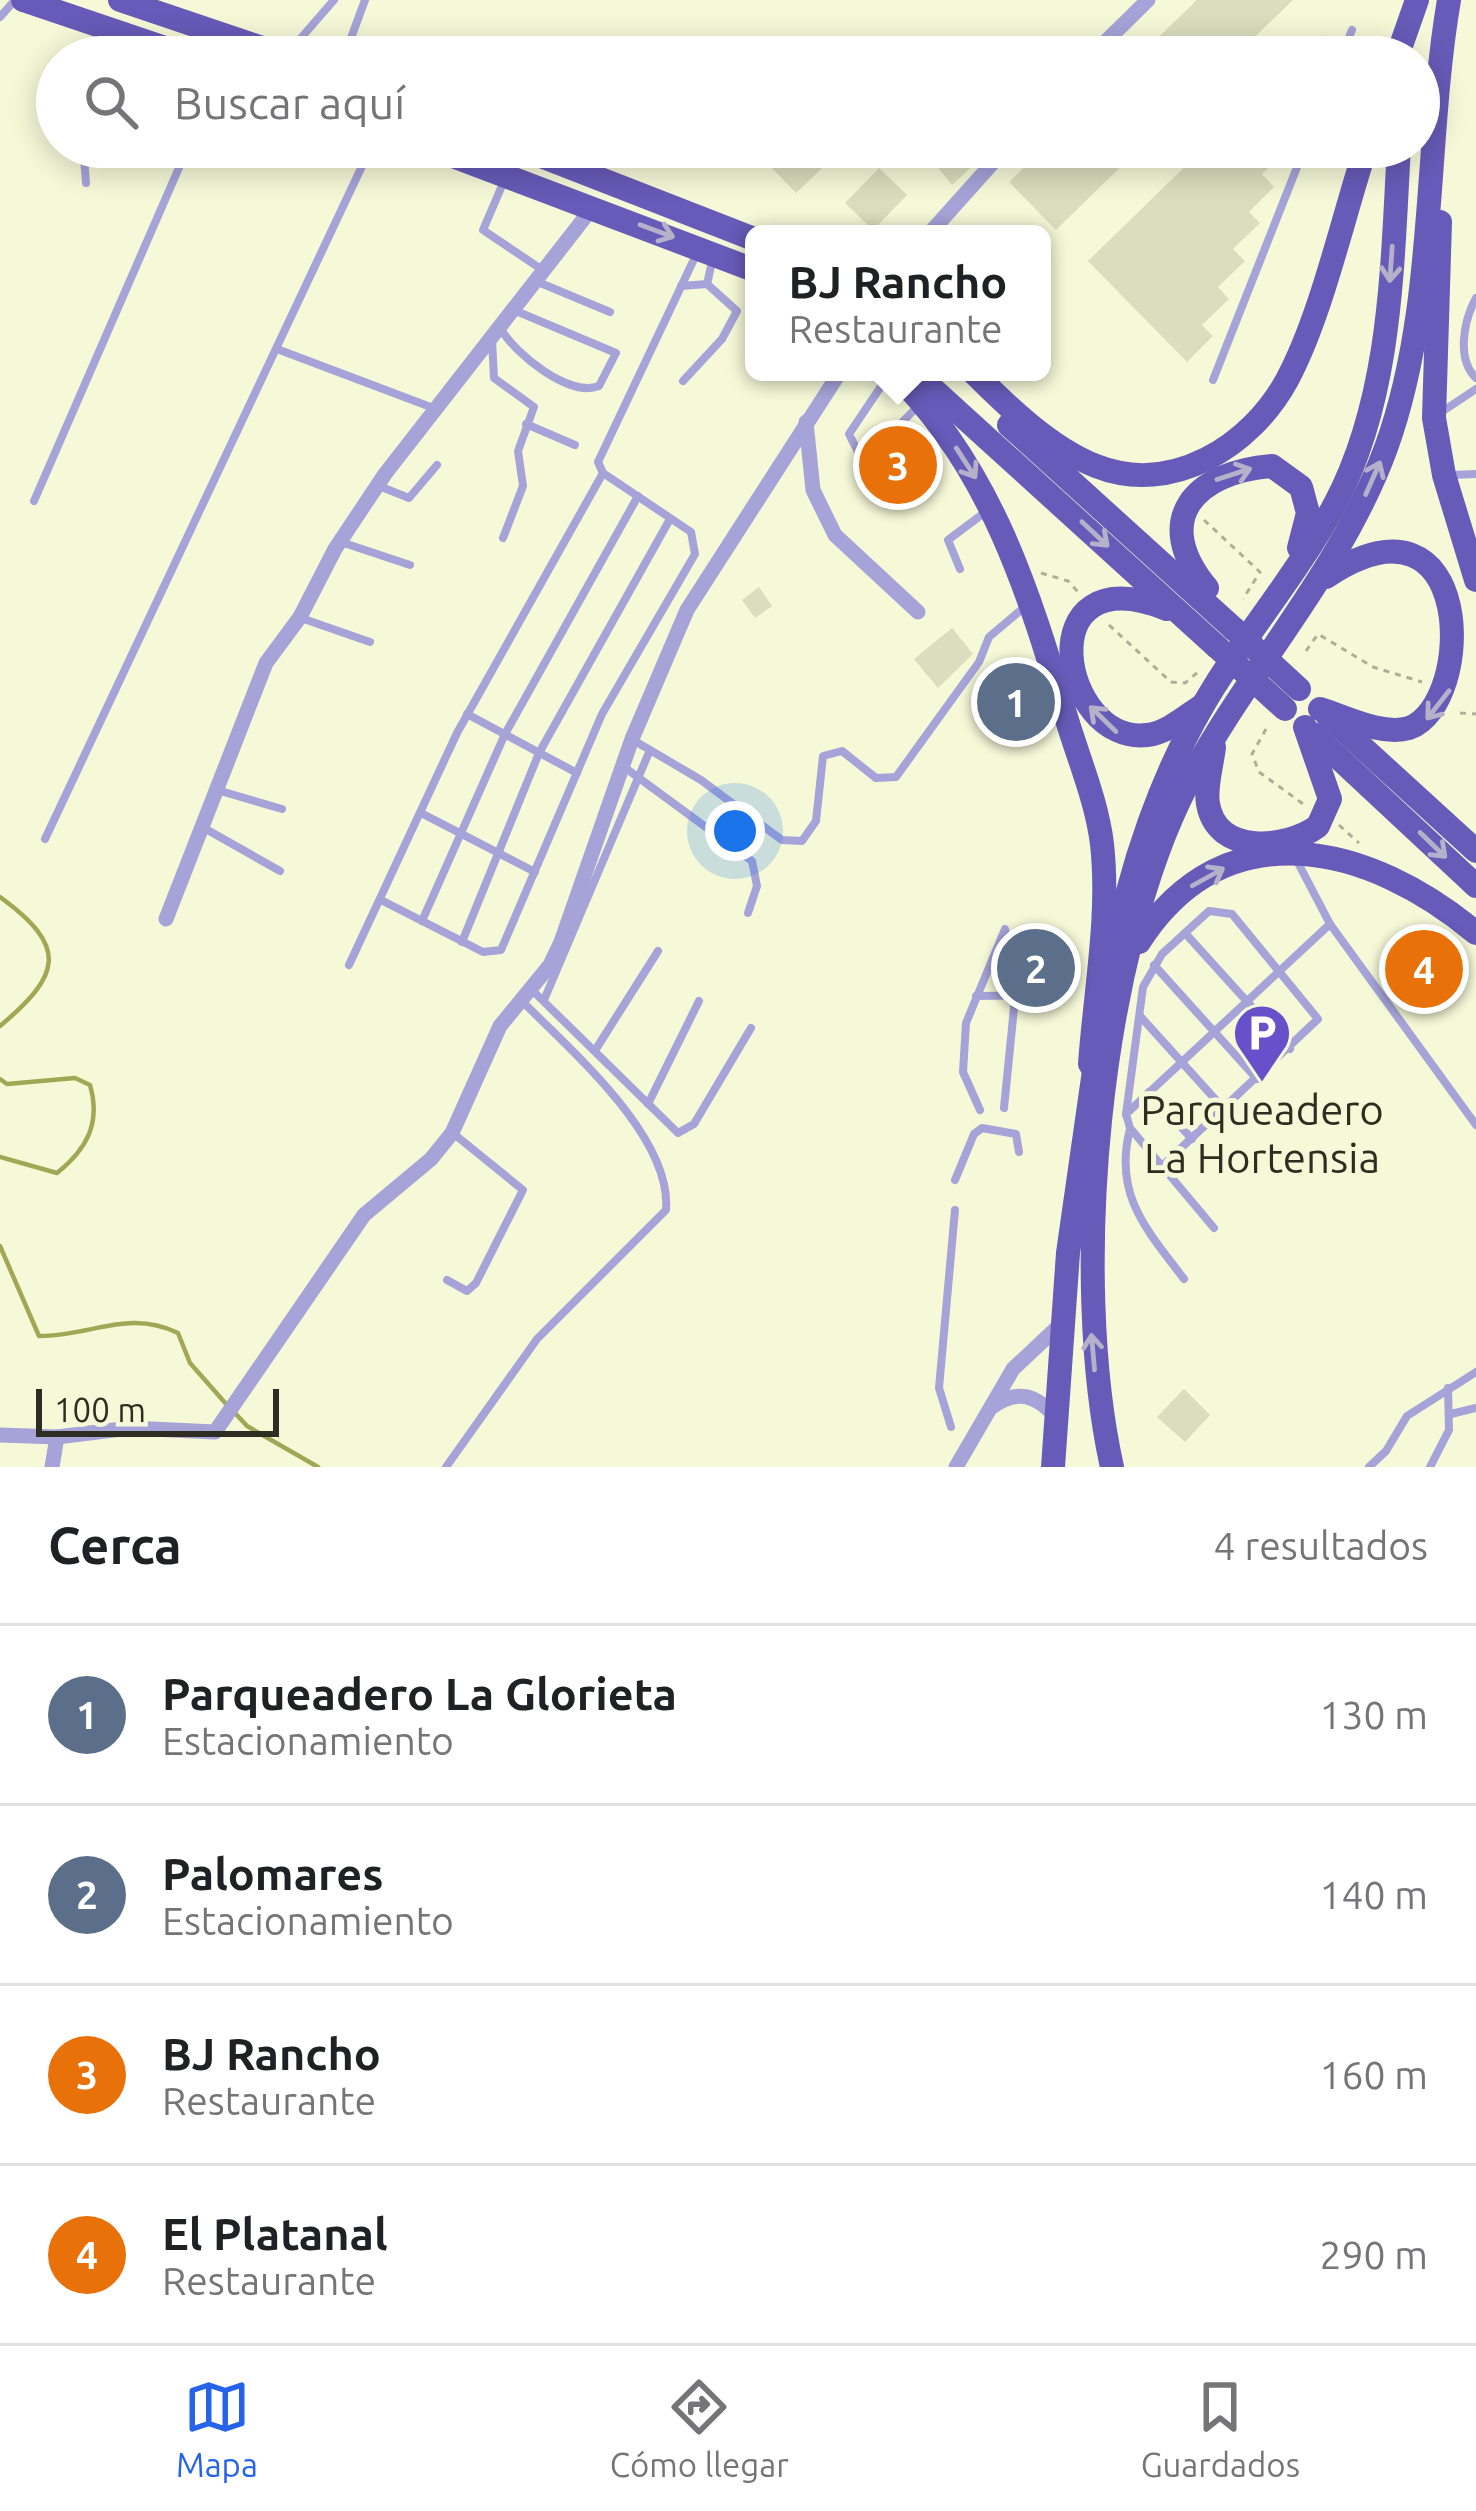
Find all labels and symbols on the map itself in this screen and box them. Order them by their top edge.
one-way arrow [638,221,675,243]
one-way arrow [1380,244,1403,283]
pin: 3 [859,420,937,510]
one-way arrow [953,446,978,480]
one-way arrow [1363,461,1385,497]
one-way arrow [1215,462,1253,484]
one-way arrow [1079,519,1109,547]
pin: 1 [977,657,1055,747]
one-way arrow [1425,688,1452,720]
one-way arrow [1089,704,1119,734]
your location [705,801,765,861]
one-way arrow [1418,830,1447,858]
one-way arrow [1189,865,1224,888]
pin: 2 [997,923,1075,1013]
pin: 4 [1385,924,1463,1014]
parking icon: Parqueadero La Hortensia [1231,1002,1293,1084]
place label: Parqueadero La Hortensia [1140,1086,1384,1181]
one-way arrow [1081,1333,1104,1372]
scale bar [36,1383,279,1436]

